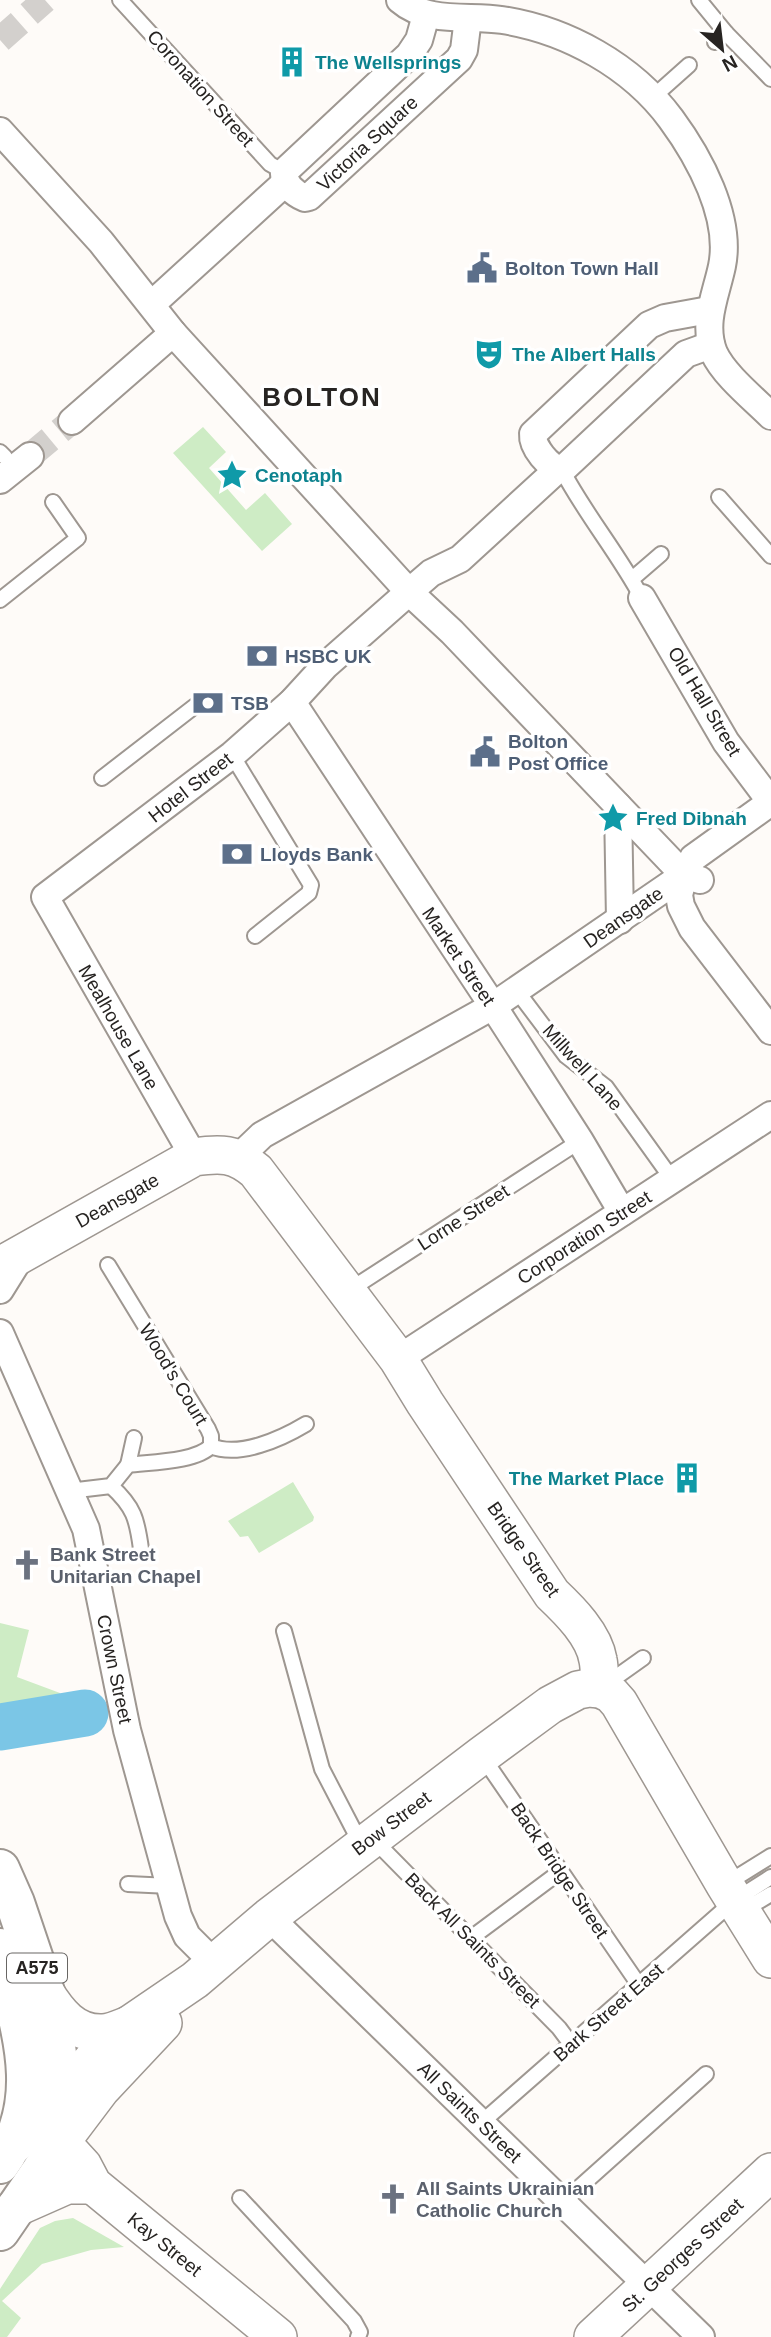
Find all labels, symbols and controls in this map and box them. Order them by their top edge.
north arrow [687,14,757,84]
street label: Coronation Street [143,26,259,151]
building icon: The Wellsprings [275,45,309,79]
text: N [719,51,741,76]
place label: The Wellsprings [315,52,461,73]
street label: Victoria Square [313,92,422,195]
public building icon: Bolton Town Hall [465,251,499,285]
place label: Bolton Town Hall [505,258,659,279]
theatre icon: The Albert Halls [472,337,506,371]
place label: The Albert Halls [512,344,656,365]
district label: BOLTON [262,382,382,412]
place icon: Cenotaph [215,458,249,492]
place label: Cenotaph [255,465,343,486]
bank icon: HSBC UK [245,639,279,673]
street label: Old Hall Street [664,643,746,760]
place label: HSBC UK [285,646,372,667]
bank icon: TSB [191,686,225,720]
place label: TSB [231,693,269,714]
place label: Bolton Post Office [508,731,608,774]
public building icon: Bolton Post Office [468,735,502,769]
street label: Hotel Street [144,748,237,827]
place icon: Fred Dibnah [596,801,630,835]
place label: Fred Dibnah [636,808,747,829]
bank icon: Lloyds Bank [220,837,254,871]
place label: Lloyds Bank [260,844,373,865]
street label: Deansgate [580,882,667,952]
street label: Market Street [418,903,500,1010]
street label: Mealhouse Lane [74,961,163,1093]
street label: Millwell Lane [538,1020,627,1115]
street label: Deansgate [72,1169,163,1232]
street label: Lorne Street [414,1180,513,1255]
street label: Corporation Street [513,1186,656,1289]
street label: Wood's Court [135,1320,212,1429]
building icon: The Market Place [670,1461,704,1495]
place label: The Market Place [509,1468,664,1489]
street label: Bridge Street [483,1498,564,1601]
place label: Bank Street Unitarian Chapel [50,1544,201,1587]
church icon: Bank Street Unitarian Chapel [10,1548,44,1582]
street label: Crown Street [93,1613,136,1726]
street label: Bow Street [348,1787,435,1860]
street label: Back Bridge Street [507,1799,613,1942]
street label: Back All Saints Street [401,1869,545,2013]
road number: A575 [7,1954,67,1982]
street label: Bark Street East [549,1959,668,2066]
street label: All Saints Street [414,2058,526,2167]
place label: All Saints Ukrainian Catholic Church [416,2178,594,2221]
church icon: All Saints Ukrainian Catholic Church [376,2182,410,2216]
street label: St. Georges Street [618,2194,748,2317]
street label: Kay Street [124,2208,206,2281]

